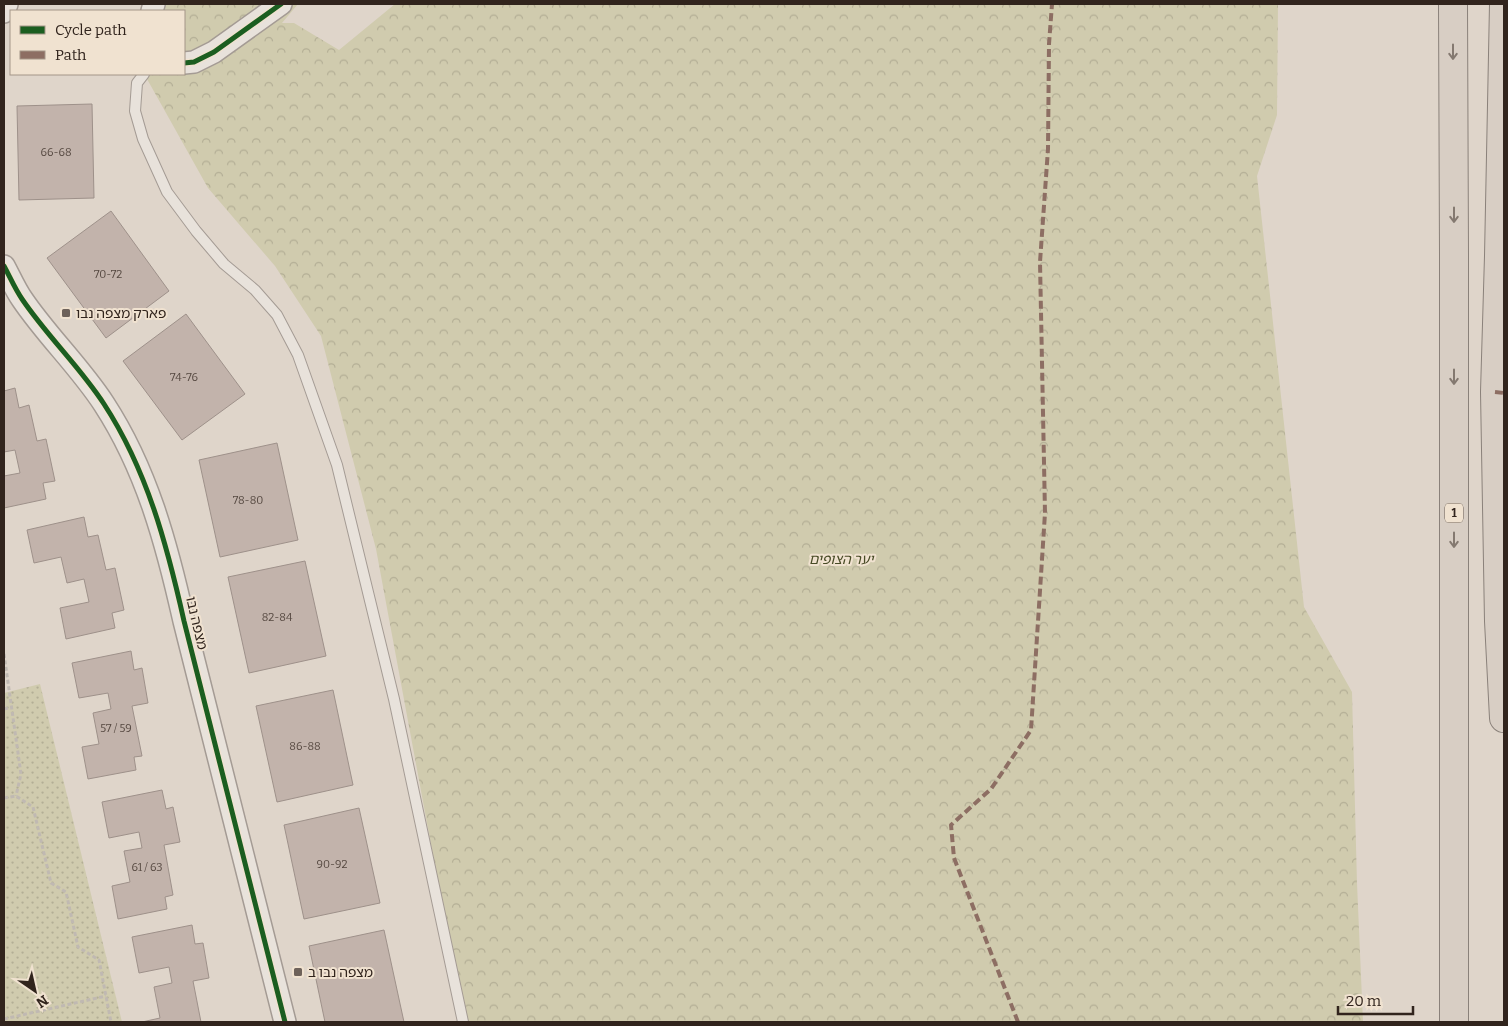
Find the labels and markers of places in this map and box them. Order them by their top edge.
place label: פארק מצפה נבו [76,305,166,322]
marker: פארק מצפה נבו [60,307,72,319]
place label: מצפה נבו ב [308,964,373,981]
marker: מצפה נבו ב [292,966,304,978]

